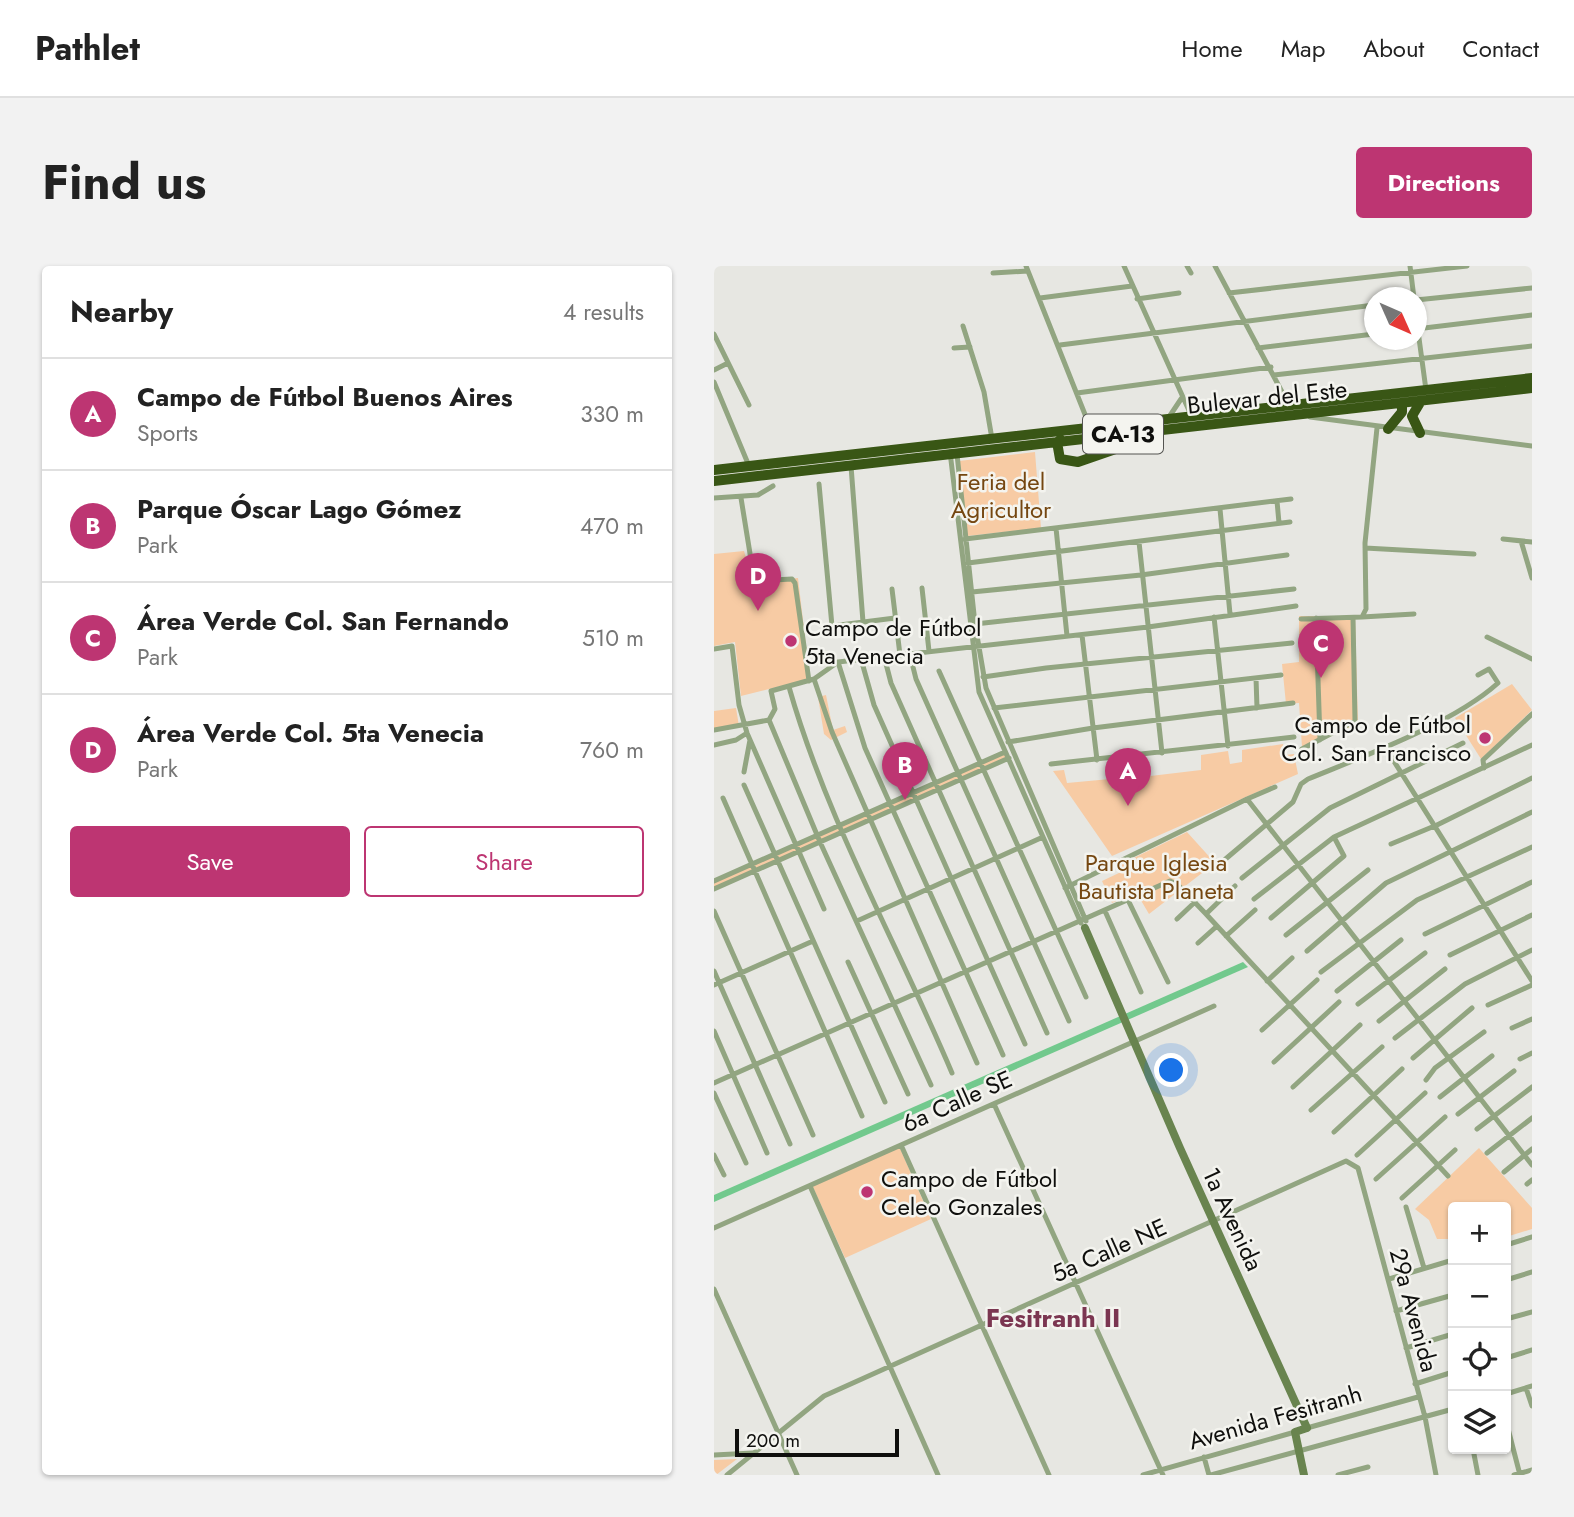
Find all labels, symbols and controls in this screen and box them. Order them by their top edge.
text: Pathlet [35,25,140,72]
text: Home [1181,31,1243,66]
text: Map [1281,31,1325,66]
text: About [1363,31,1424,66]
text: Contact [1462,31,1539,66]
text: Find us [42,147,206,217]
button: Directions [1356,147,1532,218]
north arrow [1364,287,1427,350]
text: Nearby [70,290,173,333]
text: 4 results [563,295,644,329]
street label: Bulevar del Este [1185,371,1349,423]
text: Campo de Fútbol Buenos Aires [137,378,513,416]
text: A [85,397,101,431]
text: 330 m [580,397,644,431]
road number: CA-13 [1083,414,1163,454]
text: Sports [137,416,198,450]
park label: Feria del Agricultor [951,464,1052,527]
text: Parque Óscar Lago Gómez [137,490,462,528]
text: B [85,509,101,543]
text: 470 m [580,509,644,543]
text: Park [137,528,178,562]
pin: D [735,553,781,611]
text: Área Verde Col. San Fernando [137,602,509,640]
place label: Campo de Fútbol 5ta Venecia [805,610,982,673]
pin: C [1298,620,1344,678]
text: C [85,621,101,655]
text: 510 m [582,621,644,655]
marker: Campo de Fútbol 5ta Venecia [783,633,799,649]
text: Park [137,640,178,674]
place label: Campo de Fútbol Col. San Francisco [1281,707,1471,770]
text: Área Verde Col. 5ta Venecia [137,714,484,752]
marker: Campo de Fútbol Col. San Francisco [1477,730,1493,746]
text: D [85,733,101,767]
text: 760 m [580,733,644,767]
pin: B [882,742,928,800]
pin: A [1105,748,1151,806]
text: Park [137,752,178,786]
button: Save [70,826,350,897]
button: Share [364,826,644,897]
park label: Parque Iglesia Bautista Planeta [1078,845,1234,908]
your location [1154,1053,1188,1087]
street label: 6a Calle SE [896,1061,1018,1141]
place label: Campo de Fútbol Celeo Gonzales [881,1161,1058,1224]
street label: 1a Avenida [1194,1161,1272,1277]
marker: Campo de Fútbol Celeo Gonzales [859,1184,875,1200]
map controls [1448,1202,1511,1454]
button: + [1448,1202,1511,1265]
street label: 5a Calle NE [1046,1209,1172,1291]
street label: 29a Avenida [1381,1244,1447,1376]
button: − [1448,1265,1511,1328]
district label: Fesitranh II [986,1299,1120,1337]
button: locate [1448,1328,1511,1391]
street label: Avenida Fesitranh [1184,1376,1366,1458]
button: layers [1448,1391,1511,1454]
scale bar [735,1426,900,1458]
text: 200 m [746,1427,800,1454]

